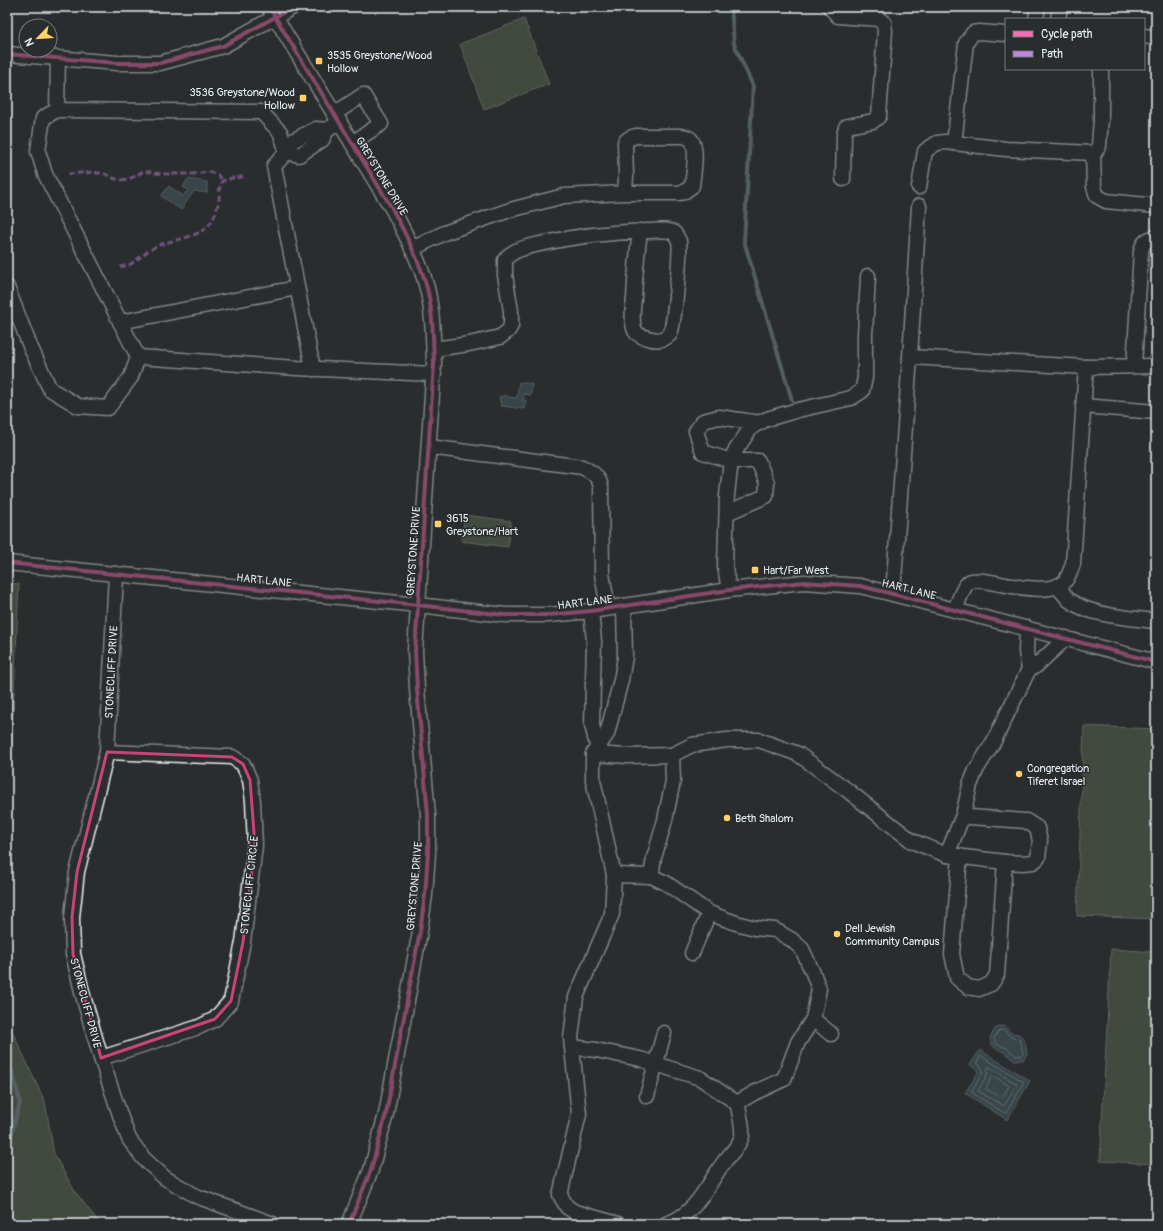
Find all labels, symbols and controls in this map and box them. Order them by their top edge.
north arrow [18,18,58,58]
legend [1005,18,1145,70]
text: Cycle path [1041,27,1093,42]
text: N [22,35,37,48]
text: Path [1041,47,1063,62]
place label: 3535 Greystone/Wood Hollow [327,49,432,75]
marker: 3535 Greystone/Wood Hollow [314,56,324,66]
place label: 3536 Greystone/Wood Hollow [189,86,296,112]
marker: 3536 Greystone/Wood Hollow [298,93,308,103]
street label: GREYSTONE DRIVE [353,135,410,218]
street label: GREYSTONE DRIVE [404,506,423,596]
place label: 3615 Greystone/Hart [446,512,519,538]
marker: 3615 Greystone/Hart [433,519,443,529]
place label: Hart/Far West [763,564,830,577]
marker: Hart/Far West [750,565,760,575]
street label: HART LANE [236,571,292,590]
street label: HART LANE [880,576,938,603]
street label: HART LANE [557,593,614,612]
street label: STONECLIFF DRIVE [103,625,120,719]
place label: Congregation Tiferet Israel [1027,762,1089,788]
marker: Congregation Tiferet Israel [1014,769,1024,779]
place label: Beth Shalom [735,812,794,825]
marker: Beth Shalom [722,813,732,823]
street label: STONECLIFF CIRCLE [238,835,261,935]
street label: GREYSTONE DRIVE [404,841,425,931]
place label: Dell Jewish Community Campus [845,922,940,948]
marker: Dell Jewish Community Campus [832,929,842,939]
street label: STONECLIFF DRIVE [67,957,104,1050]

